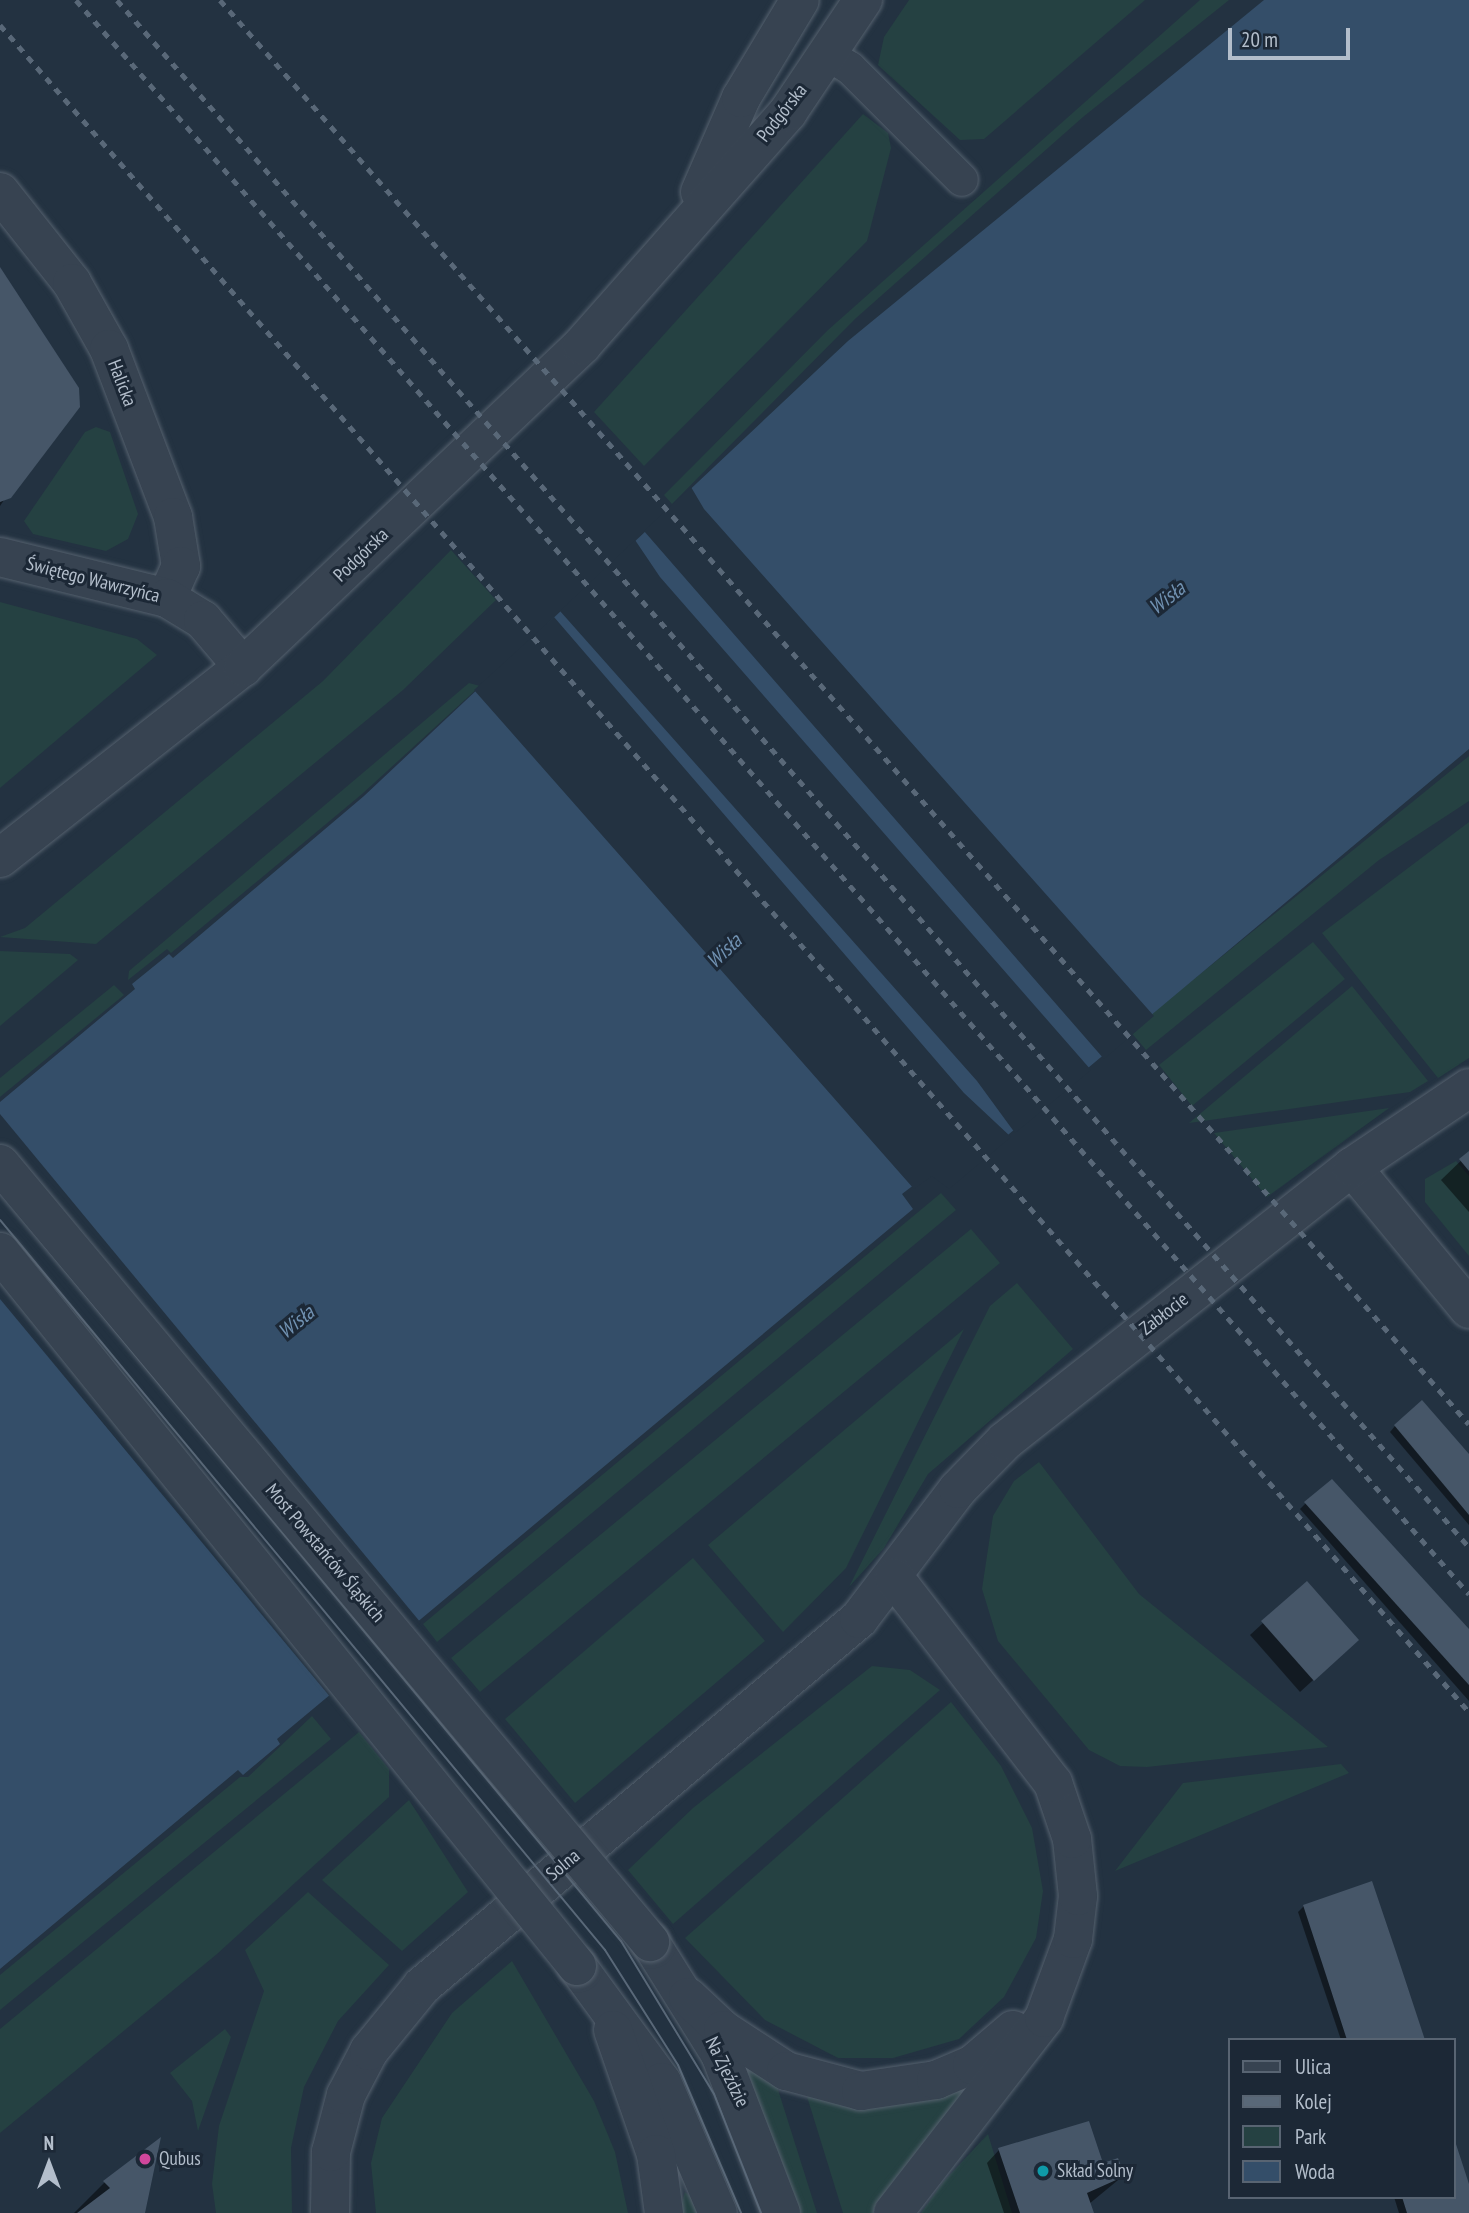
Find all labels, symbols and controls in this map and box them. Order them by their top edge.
scale bar [1231,14,1354,58]
text: 20 m [1241,26,1278,53]
street label: Podgórska [752,79,812,147]
street label: Halicka [103,356,141,410]
street label: Podgórska [329,523,393,587]
street label: Świętego Wawrzyńca [24,552,162,608]
water label: Wisła [1144,576,1190,620]
water label: Wisła [701,928,747,974]
street label: Zabłocie [1135,1288,1193,1340]
water label: Wisła [273,1300,319,1344]
street label: Most Powstańców Śląskich [260,1479,390,1627]
street label: Solna [542,1844,584,1886]
street label: Na Zjeździe [700,2033,754,2111]
legend [1228,2038,1455,2199]
text: Ulica [1295,2053,1331,2080]
text: Kolej [1295,2088,1332,2115]
text: Park [1295,2123,1326,2150]
north arrow [14,2129,84,2199]
text: N [44,2131,54,2155]
place label: Qubus [159,2148,201,2170]
marker: Qubus [137,2151,153,2167]
text: Woda [1295,2158,1335,2185]
place label: Skład Solny [1057,2160,1133,2182]
marker: Skład Solny [1035,2163,1051,2179]

